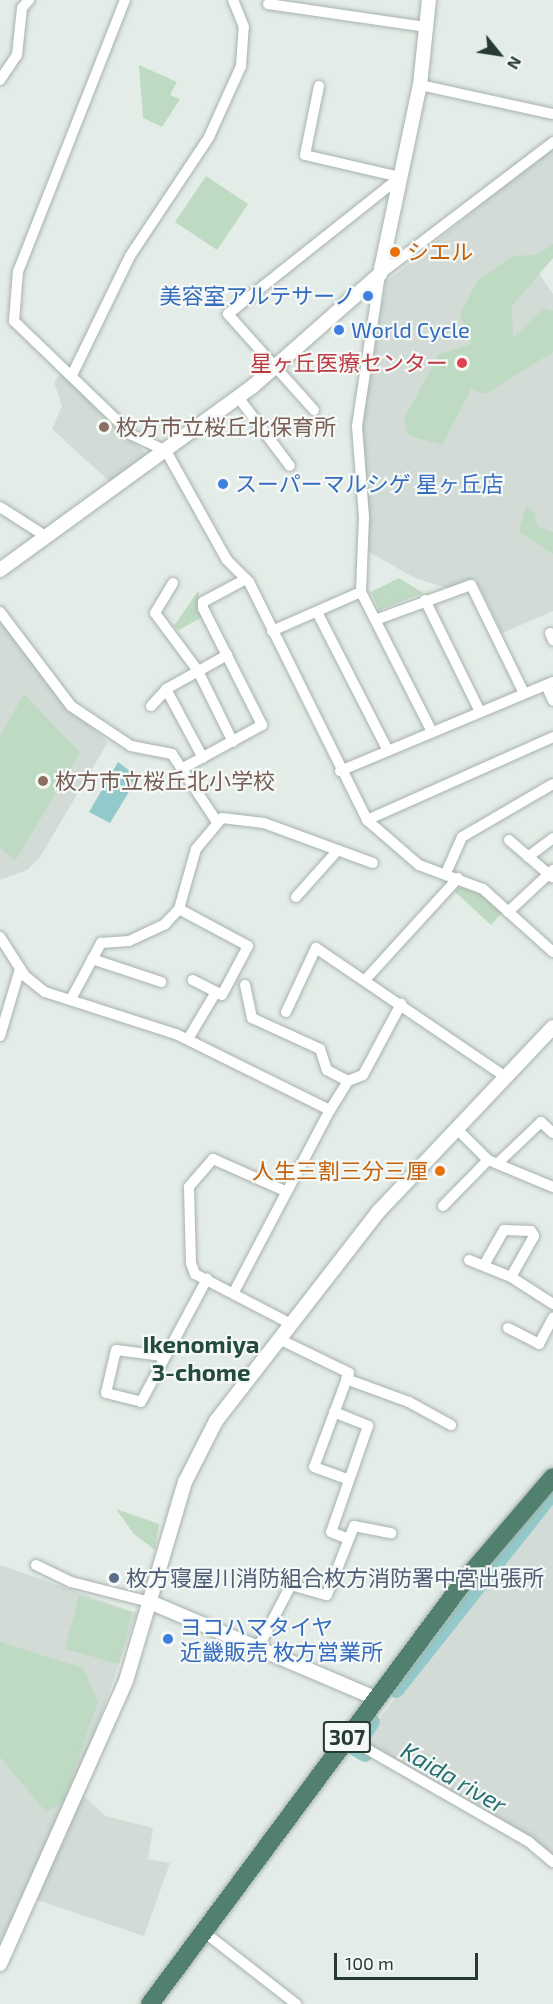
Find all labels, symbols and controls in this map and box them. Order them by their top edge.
north arrow [469,24,529,84]
text: N [504,53,526,73]
place label: シエル [407,239,473,265]
marker: シエル [388,245,402,259]
place label: 美容室アルテサーノ [158,283,356,309]
marker: 美容室アルテサーノ [361,289,375,303]
place label: World Cycle [351,317,470,343]
marker: World Cycle [332,323,346,337]
place label: 星ヶ丘医療センター [250,350,448,376]
marker: 星ヶ丘医療センター [453,354,471,372]
place label: 枚方市立桜丘北保育所 [116,414,336,440]
marker: 枚方市立桜丘北保育所 [97,420,111,434]
place label: スーパーマルシゲ 星ヶ丘店 [235,471,504,497]
marker: スーパーマルシゲ 星ヶ丘店 [216,477,230,491]
place label: 枚方市立桜丘北小学校 [55,768,275,794]
marker: 枚方市立桜丘北小学校 [36,774,50,788]
place label: 人生三割三分三厘 [252,1158,428,1184]
marker: 人生三割三分三厘 [433,1164,447,1178]
district label: Ikenomiya 3-chome [143,1330,259,1386]
place label: 枚方寝屋川消防組合枚方消防署中宮出張所 [126,1565,544,1591]
marker: 枚方寝屋川消防組合枚方消防署中宮出張所 [107,1571,121,1585]
place label: ヨコハマタイヤ 近畿販売 枚方営業所 [180,1613,383,1664]
marker: ヨコハマタイヤ 近畿販売 枚方営業所 [161,1632,175,1646]
road number: 307 [322,1719,372,1755]
water label: Kaida river [396,1735,512,1819]
scale bar [337,1941,481,1979]
text: 100 m [345,1952,394,1974]

